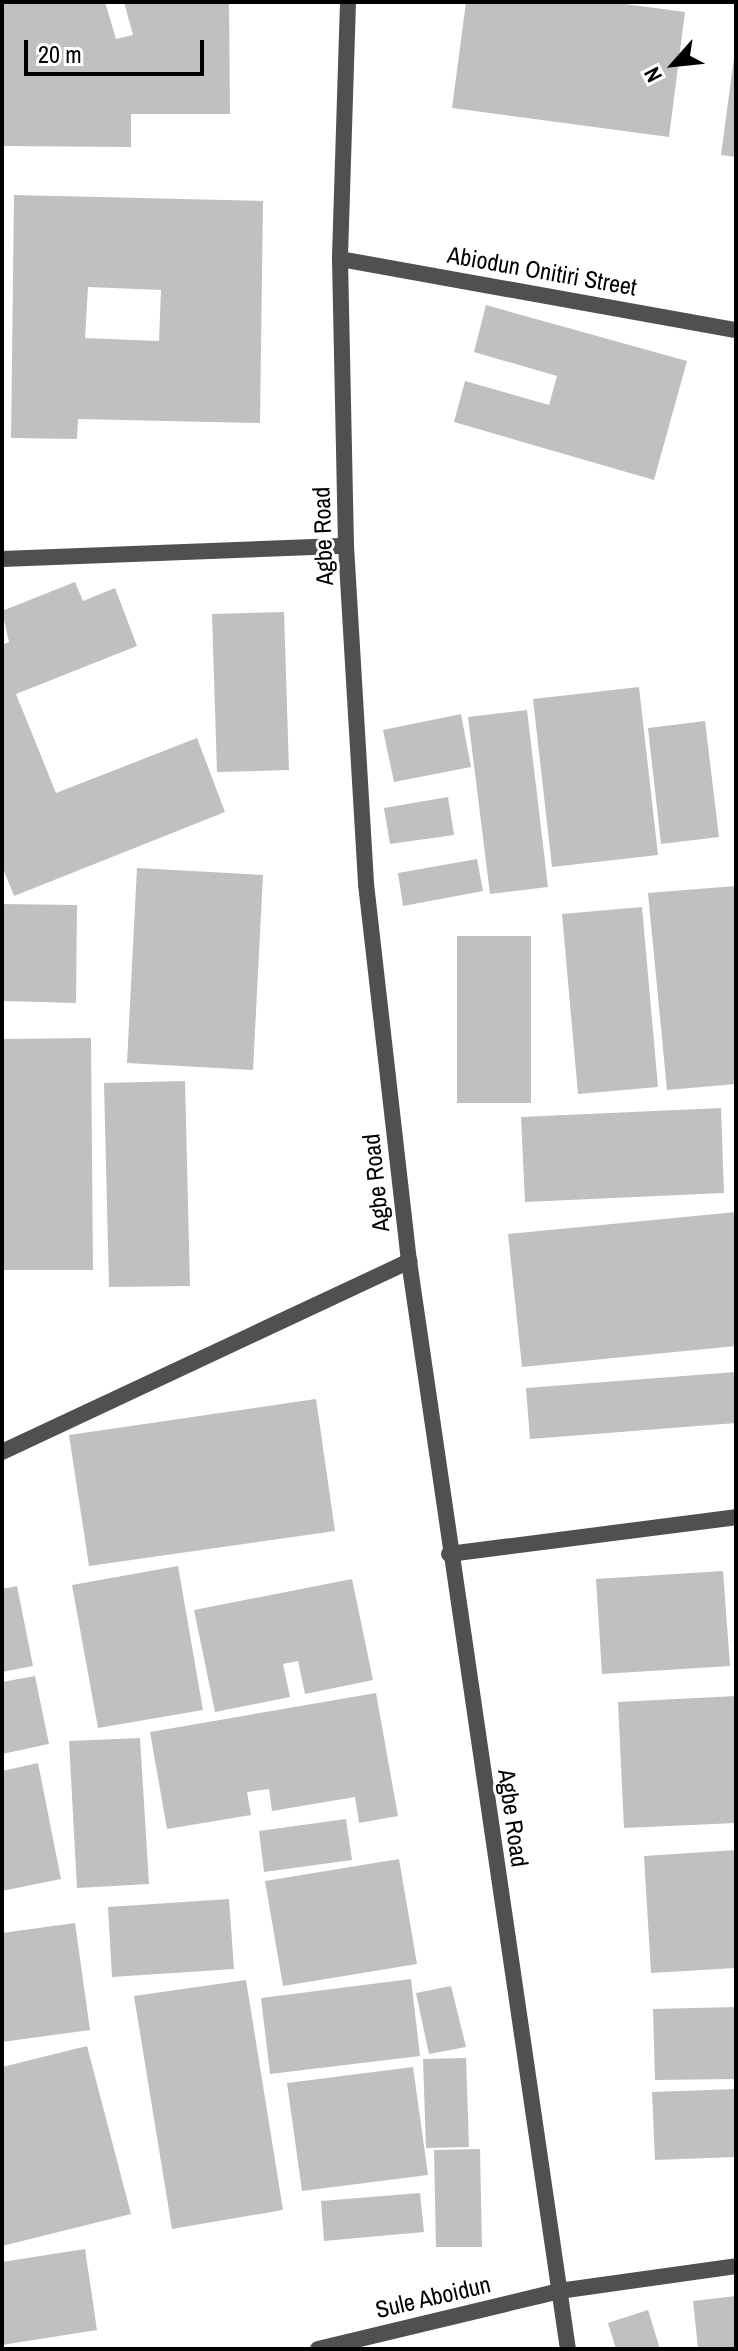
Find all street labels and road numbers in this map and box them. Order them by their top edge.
street label: Abiodun Onitiri Street [445,240,639,302]
street label: Agbe Road [307,486,339,586]
street label: Agbe Road [357,1133,395,1233]
street label: Agbe Road [492,1767,534,1869]
street label: Sule Aboidun [372,2270,494,2324]

